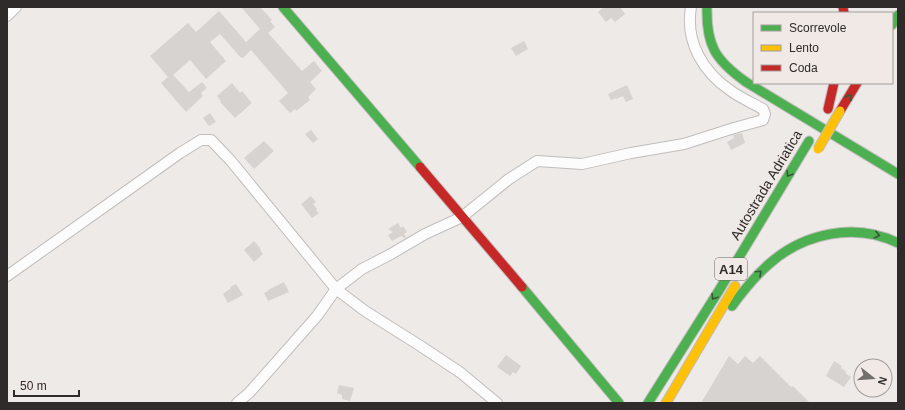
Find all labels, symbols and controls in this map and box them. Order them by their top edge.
legend [753,12,893,84]
text: Scorrevole [789,21,847,35]
text: Lento [789,41,819,55]
text: Coda [789,61,818,75]
one-way arrow [844,94,851,101]
street label: Autostrada Adriatica [727,127,805,243]
one-way arrow [786,170,793,177]
one-way arrow [873,231,880,239]
road number: A14 [715,258,747,280]
one-way arrow [754,271,762,278]
one-way arrow [711,293,719,300]
north arrow [853,358,893,398]
scale bar [14,372,79,398]
text: N [876,375,889,387]
text: 50 m [20,379,47,393]

